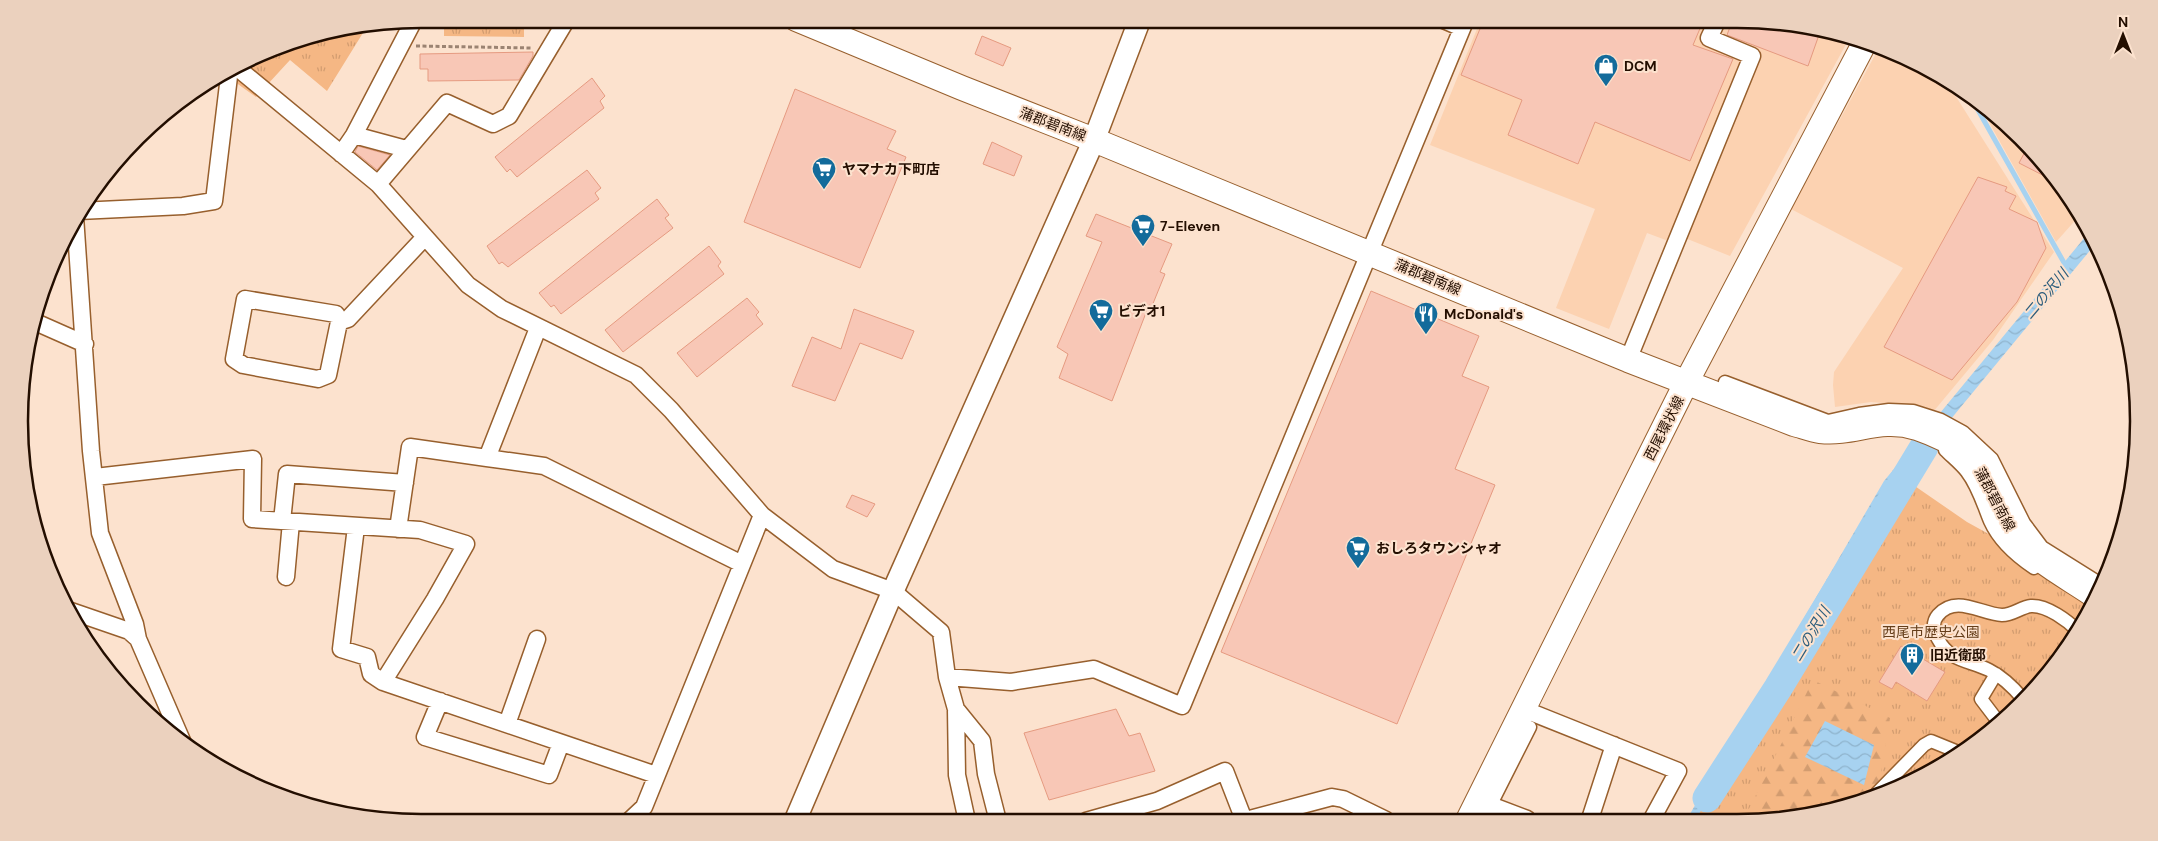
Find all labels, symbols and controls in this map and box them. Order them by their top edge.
north arrow [2098,10,2148,60]
text: N [2118,13,2128,31]
shop icon: DCM [1593,53,1619,87]
place label: DCM [1624,57,1657,75]
street label: 蒲郡碧南線 [1017,103,1089,145]
supermarket icon: ヤマナカ下町店 [811,156,837,190]
place label: ヤマナカ下町店 [842,160,940,178]
supermarket icon: 7-Eleven [1130,213,1156,247]
place label: 7-Eleven [1160,217,1220,235]
street label: 蒲郡碧南線 [1392,255,1464,299]
water label: 二の沢川 [2019,263,2074,323]
supermarket icon: ビデオ1 [1088,298,1114,332]
restaurant icon: McDonald's [1413,301,1439,335]
place label: ビデオ1 [1118,302,1165,320]
place label: McDonald's [1444,305,1523,323]
street label: 西尾環状線 [1640,393,1688,463]
street label: 蒲郡碧南線 [1971,464,2019,534]
supermarket icon: おしろタウンシャオ [1345,535,1371,569]
place label: おしろタウンシャオ [1376,539,1502,557]
water label: 二の沢川 [1787,601,1836,665]
park label: 西尾市歴史公園 [1882,623,1980,641]
building icon: 旧近衛邸 [1899,642,1925,676]
place label: 旧近衛邸 [1930,646,1986,664]

